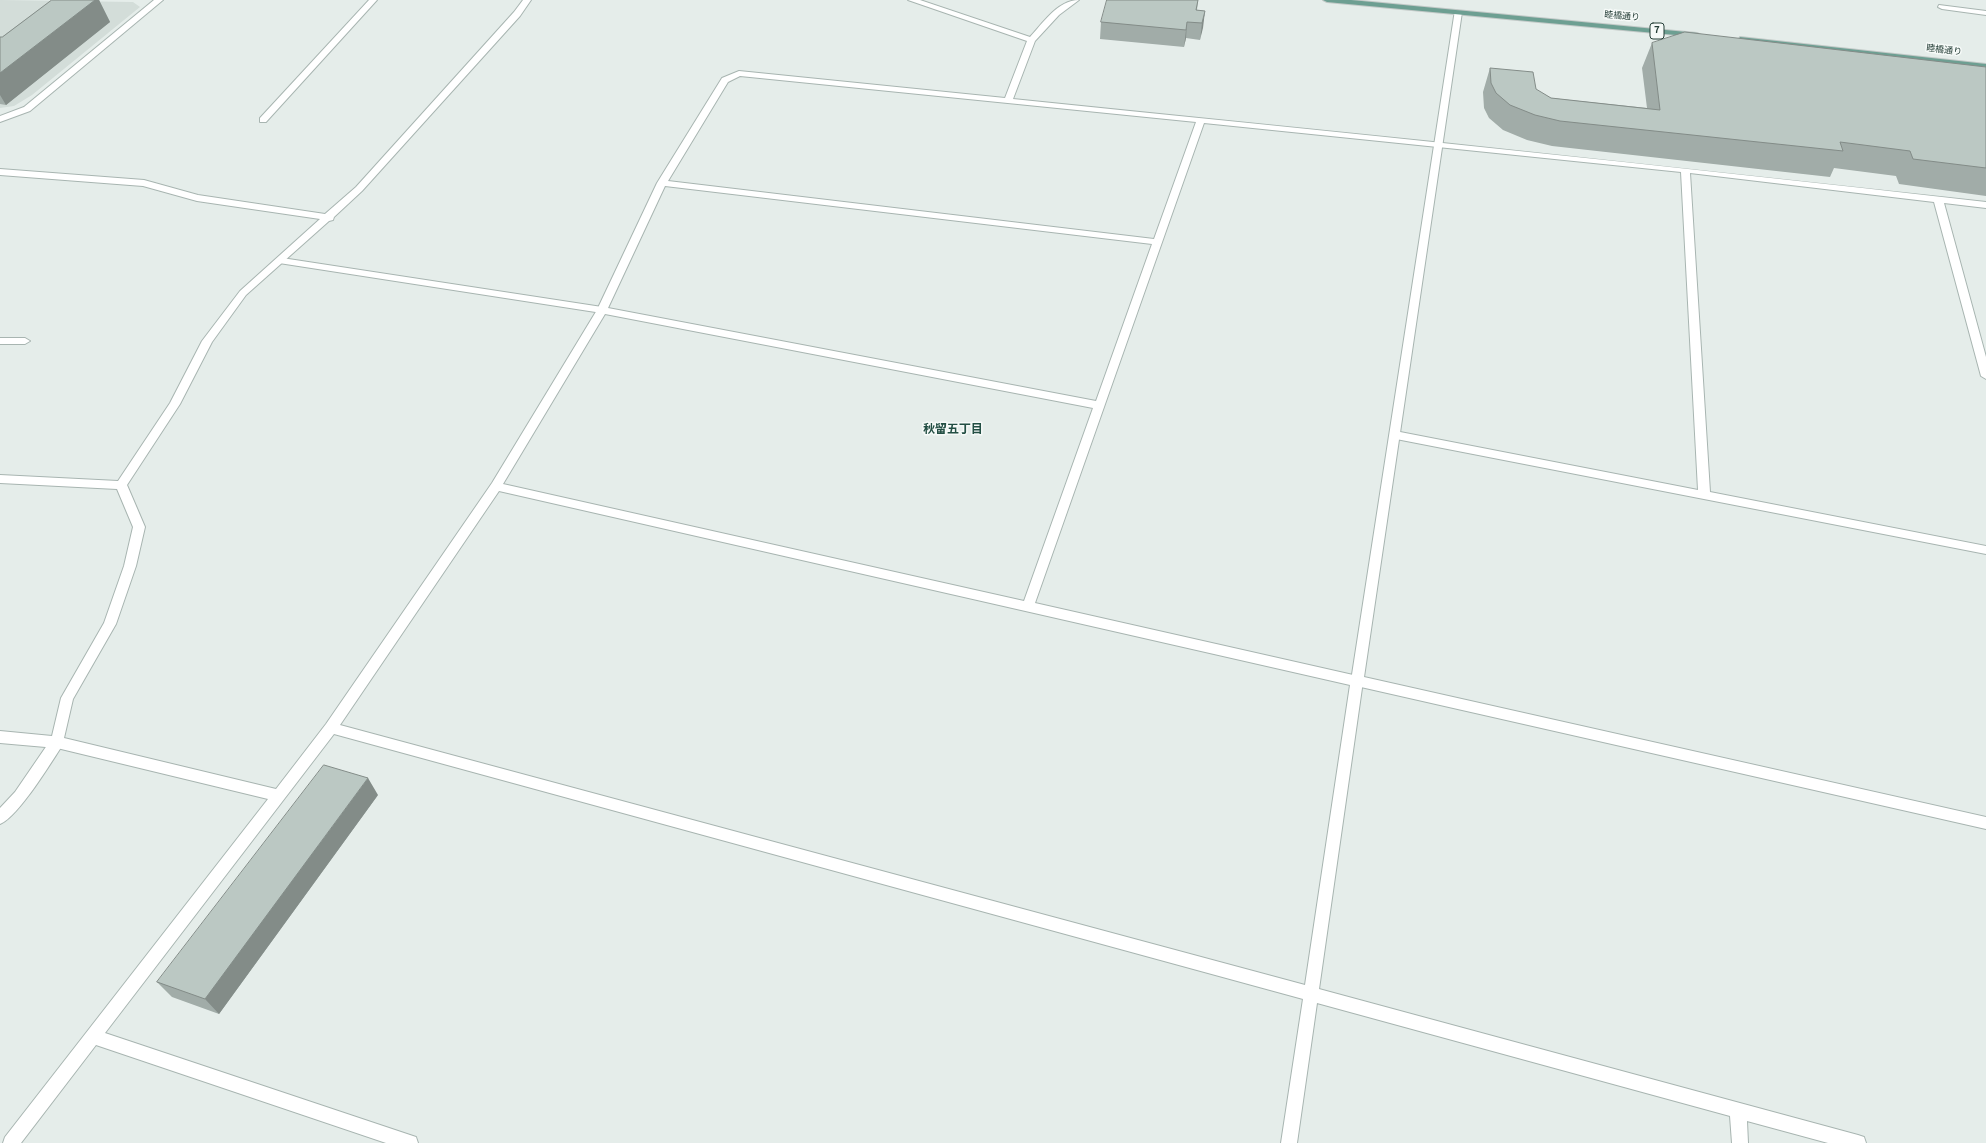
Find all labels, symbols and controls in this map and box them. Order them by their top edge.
street label: 睦橋通り [1604,10,1640,24]
road number: 7 [1650,23,1664,39]
street label: 睦橋通り [1925,43,1963,59]
district label: 秋留五丁目 [923,424,983,438]

